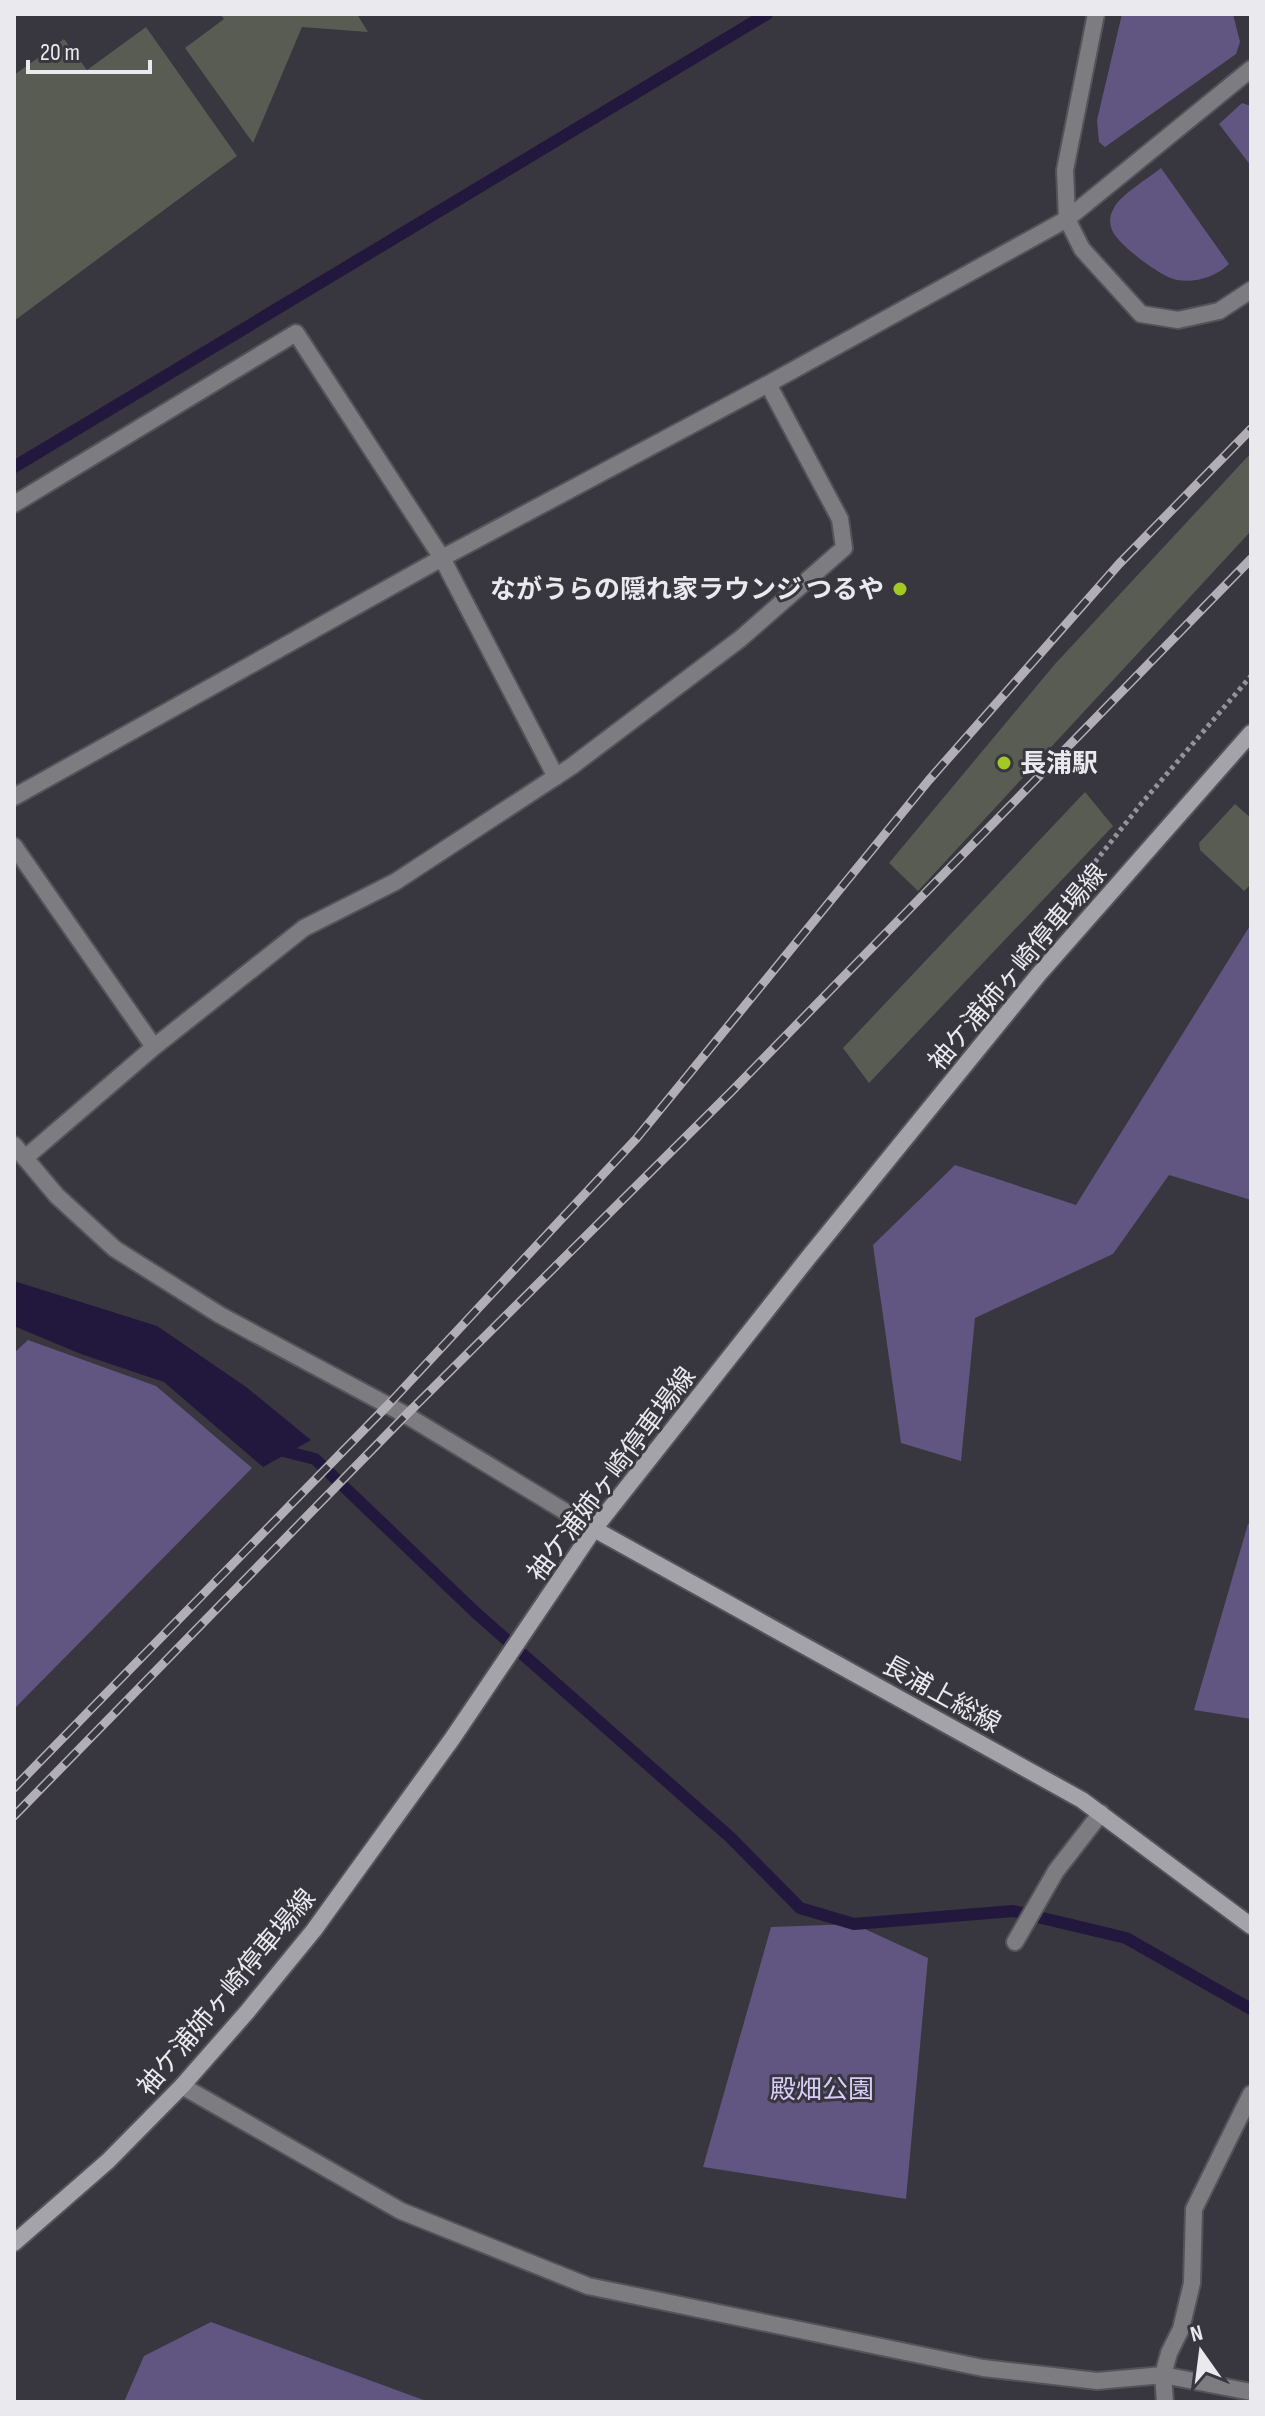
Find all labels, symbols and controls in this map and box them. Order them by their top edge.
scale bar [28,24,150,74]
text: 20 m [40,38,80,67]
place label: ながうらの隠れ家ラウンジ つるや [490,575,884,606]
marker: ながうらの隠れ家ラウンジ つるや [891,580,909,598]
place label: 長浦駅 [1020,749,1098,780]
marker: 長浦駅 [995,754,1013,772]
street label: 袖ケ浦姉ヶ崎停車場線 [923,858,1114,1078]
street label: 袖ケ浦姉ヶ崎停車場線 [522,1362,703,1588]
street label: 長浦上総線 [877,1650,1006,1740]
street label: 袖ケ浦姉ヶ崎停車場線 [132,1883,323,2103]
park label: 殿畑公園 [770,2075,874,2106]
north arrow [1161,2312,1241,2392]
text: N [1188,2320,1205,2349]

